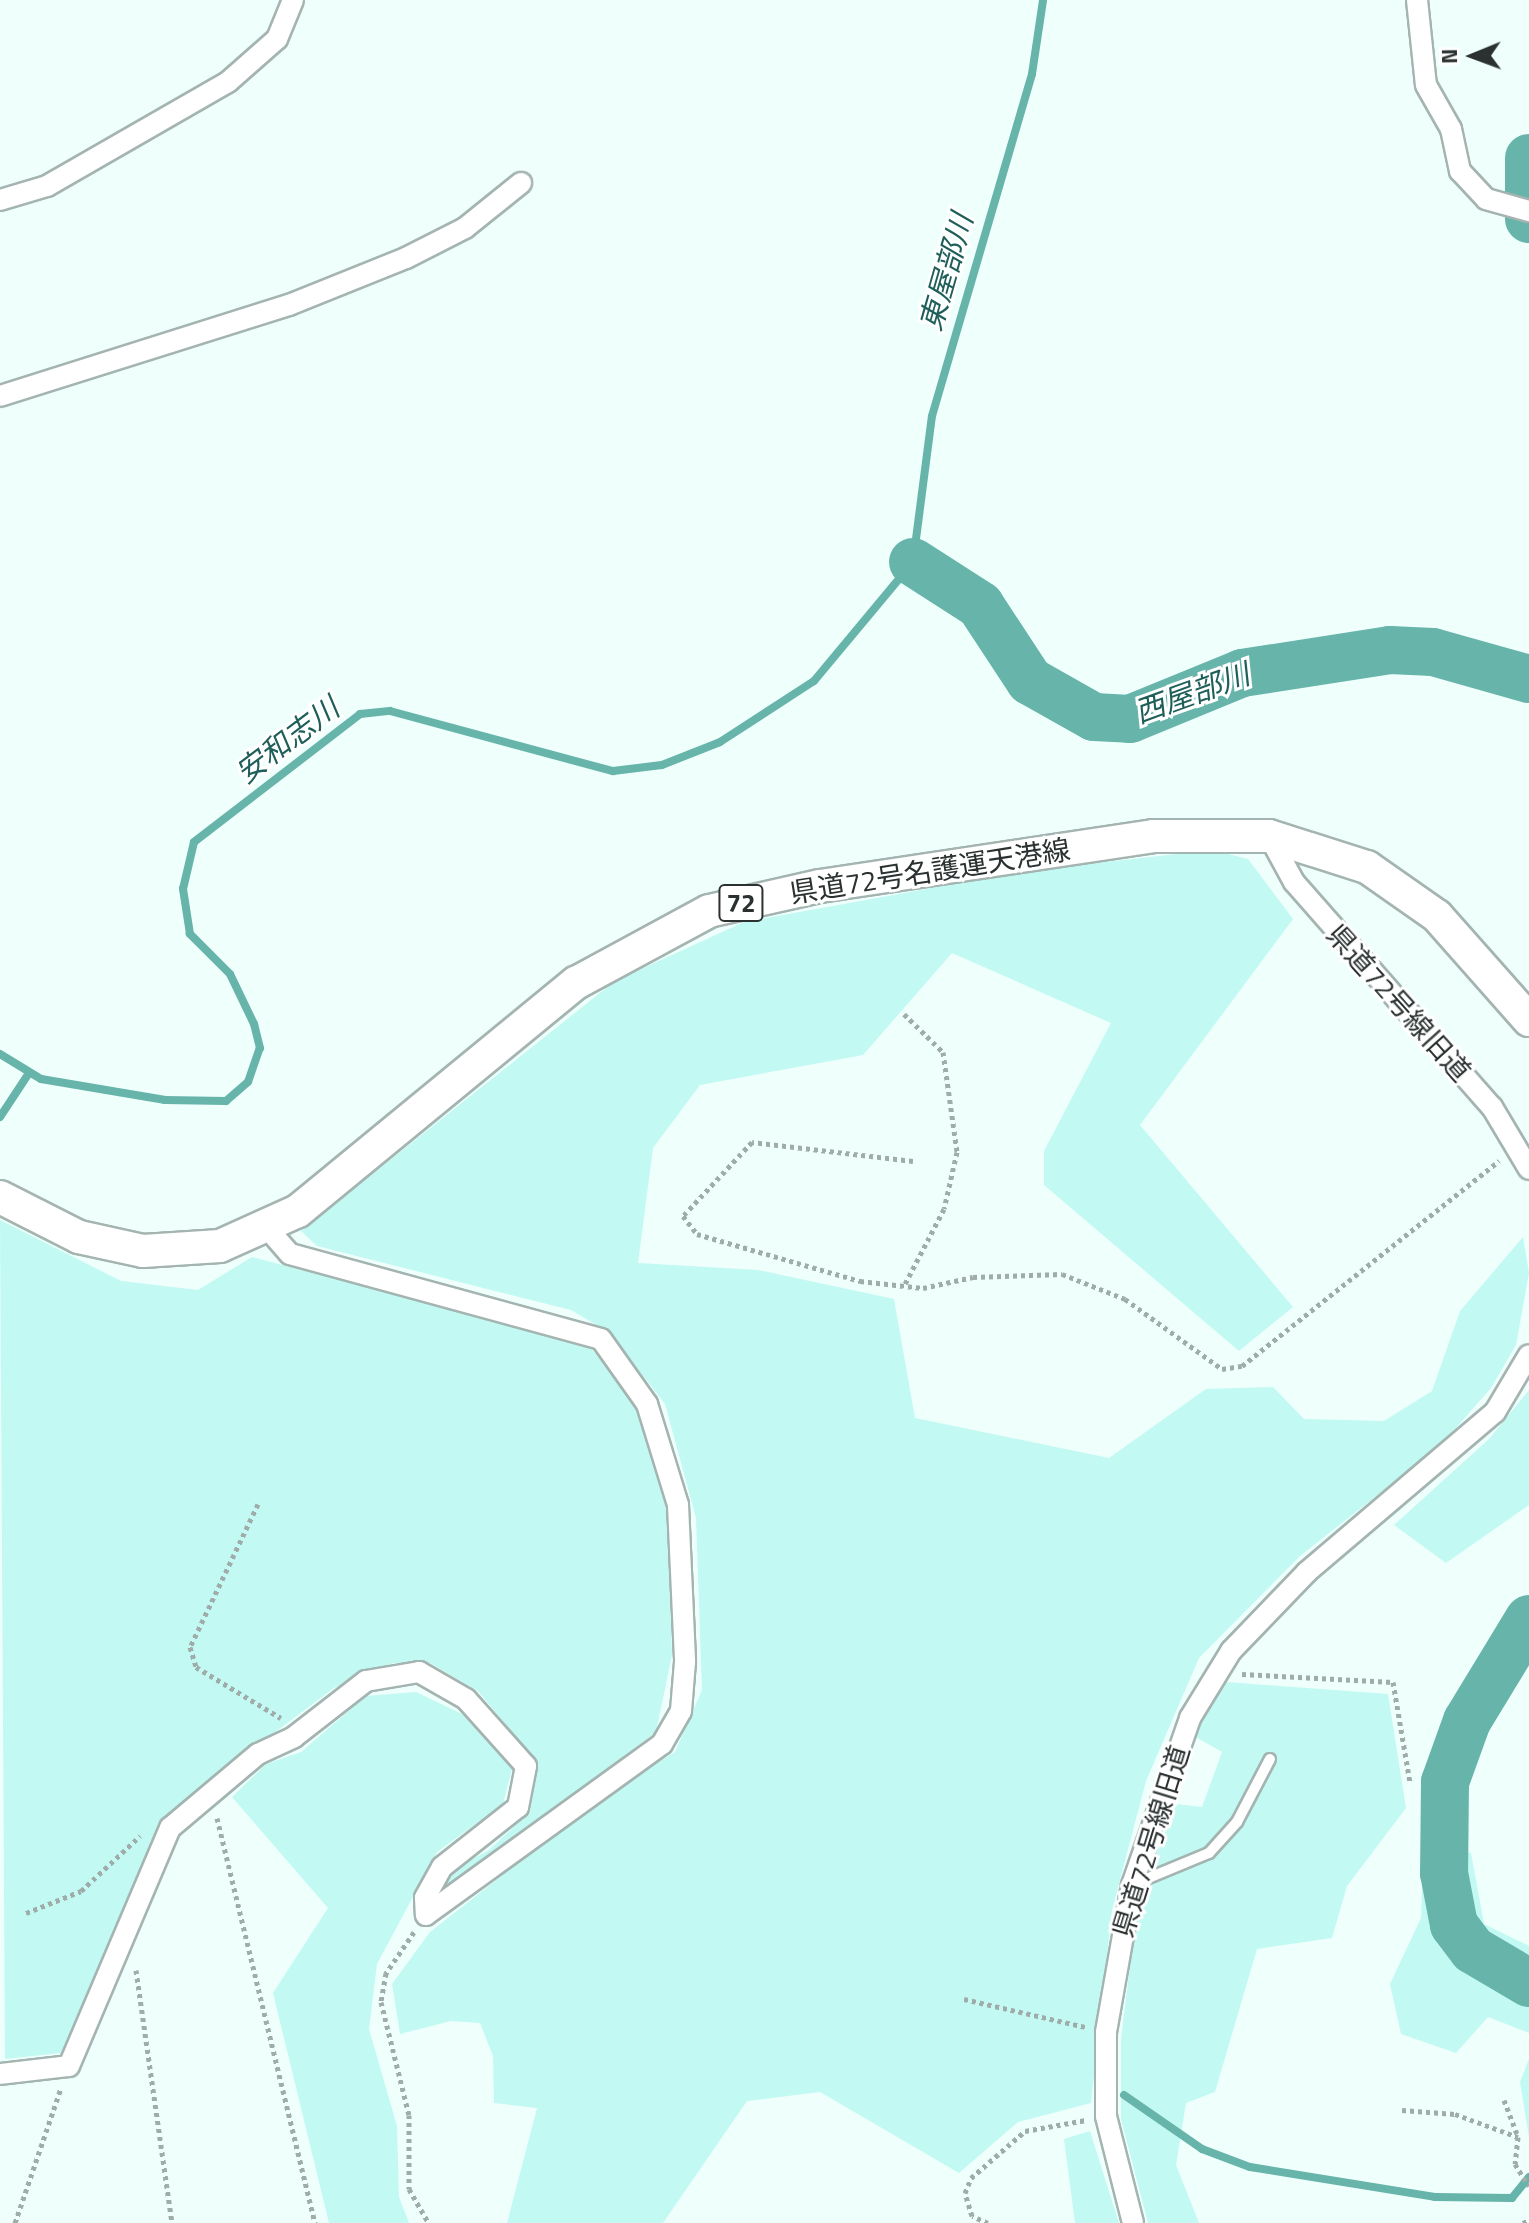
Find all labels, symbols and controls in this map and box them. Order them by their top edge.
north arrow [1433,16,1513,96]
text: N [1432,48,1466,64]
water label: 東屋部川 [912,209,980,335]
water label: 西屋部川 [1129,656,1255,730]
water label: 安和志川 [228,690,346,790]
street label: 県道72号名護運天港線 [787,832,1073,910]
road number: 72 [717,881,765,925]
street label: 県道72号線旧道 [1320,918,1478,1088]
street label: 県道72号線旧道 [1106,1741,1196,1941]

